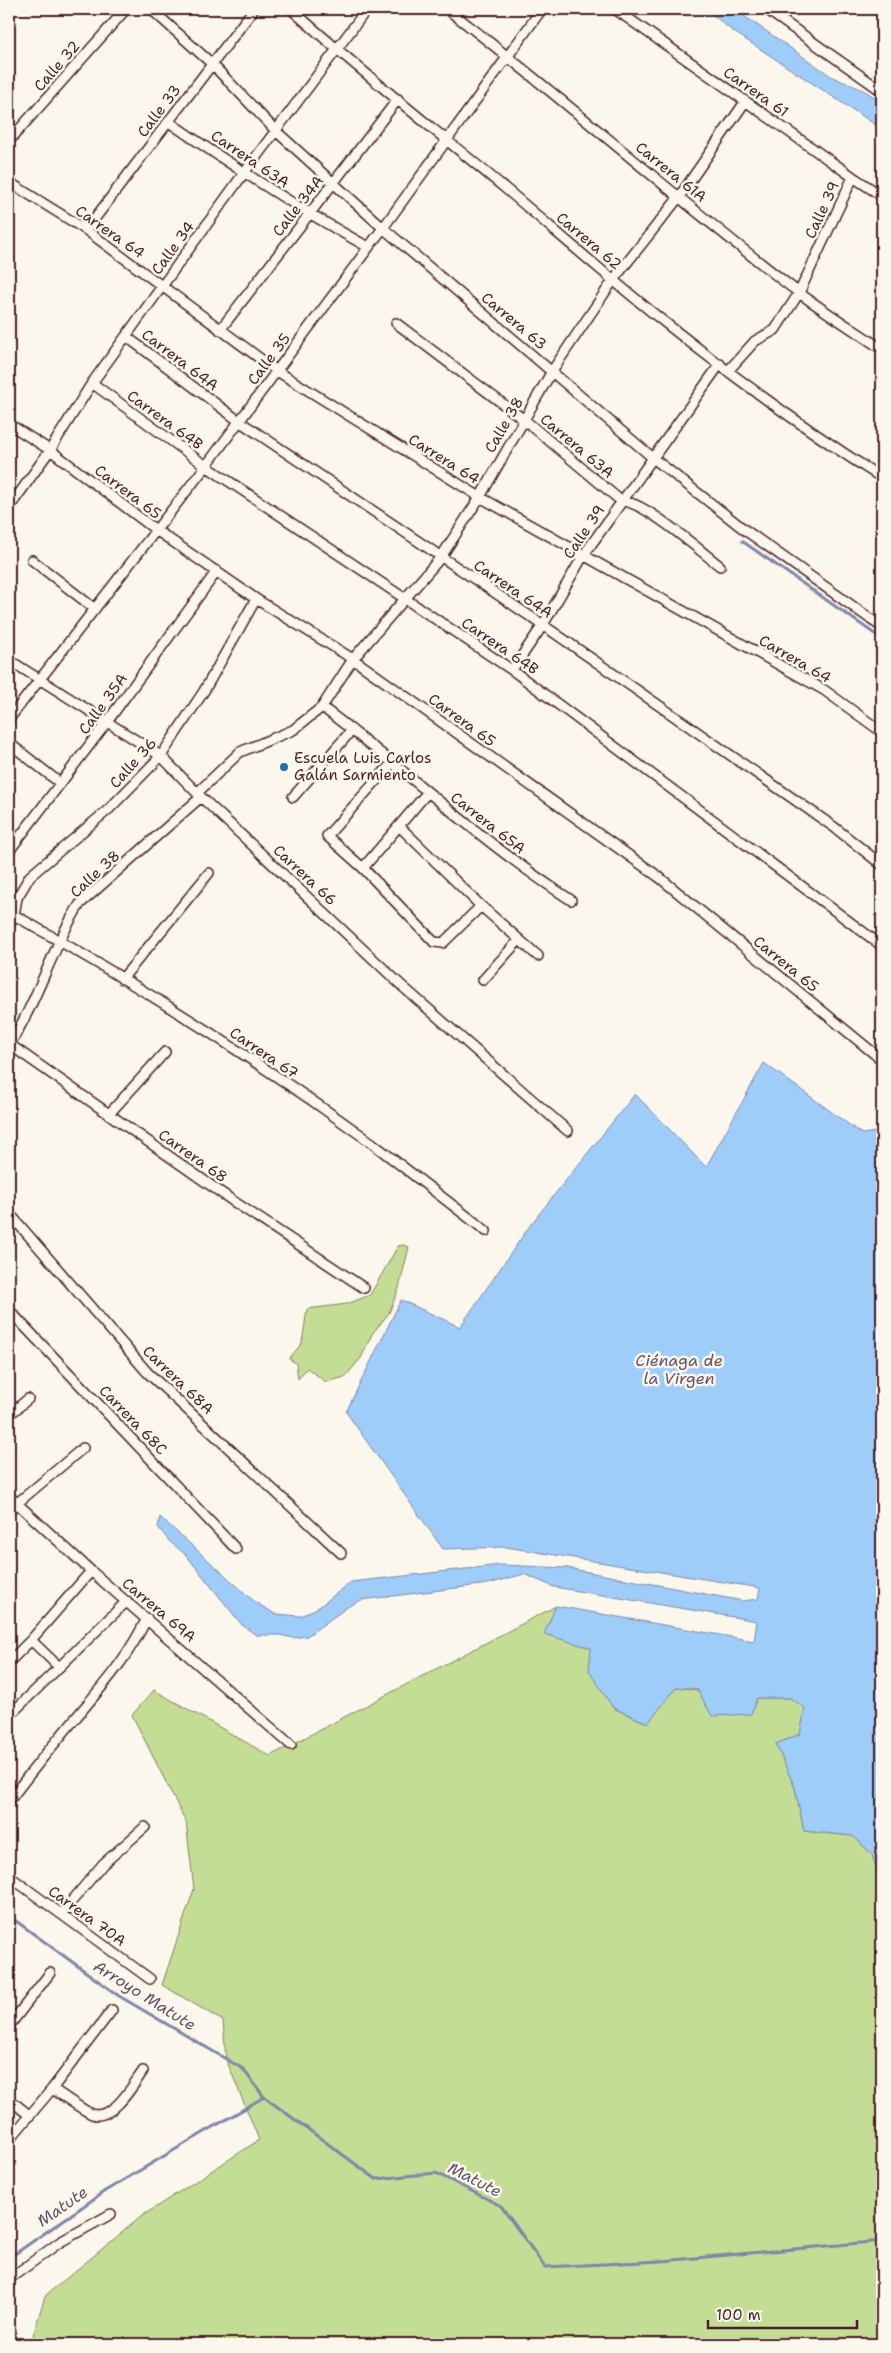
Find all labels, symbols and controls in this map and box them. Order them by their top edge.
street label: Calle 32 [30,37,84,95]
street label: Carrera 61 [719,62,793,122]
street label: Calle 33 [133,81,185,141]
street label: Carrera 63A [207,125,293,193]
street label: Carrera 61A [631,137,711,207]
street label: Calle 34A [268,171,328,241]
street label: Calle 39 [800,178,844,242]
street label: Carrera 64 [71,201,149,263]
street label: Carrera 62 [552,208,626,274]
street label: Calle 34 [147,217,199,279]
street label: Carrera 63 [477,288,551,354]
street label: Carrera 64A [138,325,222,395]
street label: Calle 35 [243,329,295,389]
street label: Carrera 64B [123,386,207,454]
street label: Calle 38 [480,393,528,457]
street label: Carrera 63A [536,409,618,483]
street label: Carrera 64 [405,429,483,489]
street label: Carrera 65 [91,460,165,524]
street label: Calle 39 [559,501,609,563]
street label: Carrera 64A [470,555,556,623]
street label: Carrera 64B [457,613,543,679]
street label: Carrera 64 [755,630,835,688]
street label: Calle 35A [74,669,132,739]
street label: Carrera 65 [424,689,500,751]
street label: Calle 36 [105,733,161,793]
place label: Escuela Luis Carlos Galán Sarmiento [294,748,431,785]
marker: Escuela Luis Carlos Galán Sarmiento [278,761,290,773]
street label: Carrera 65A [447,788,530,859]
street label: Carrera 66 [269,840,341,910]
street label: Calle 38 [66,846,124,902]
street label: Carrera 65 [749,931,823,997]
street label: Carrera 67 [226,1023,302,1083]
street label: Carrera 68 [154,1125,232,1187]
street label: Carrera 68A [138,1341,218,1419]
water label: Ciénaga de la Virgen [635,1350,723,1389]
street label: Carrera 68C [95,1381,171,1459]
street label: Carrera 69A [118,1573,200,1647]
street label: Carrera 70A [44,1881,130,1951]
water label: Arroyo Matute [90,1956,200,2035]
water label: Matute [445,2157,505,2202]
water label: Matute [33,2181,92,2231]
scale bar [708,2298,857,2330]
text: 100 m [716,2305,761,2325]

